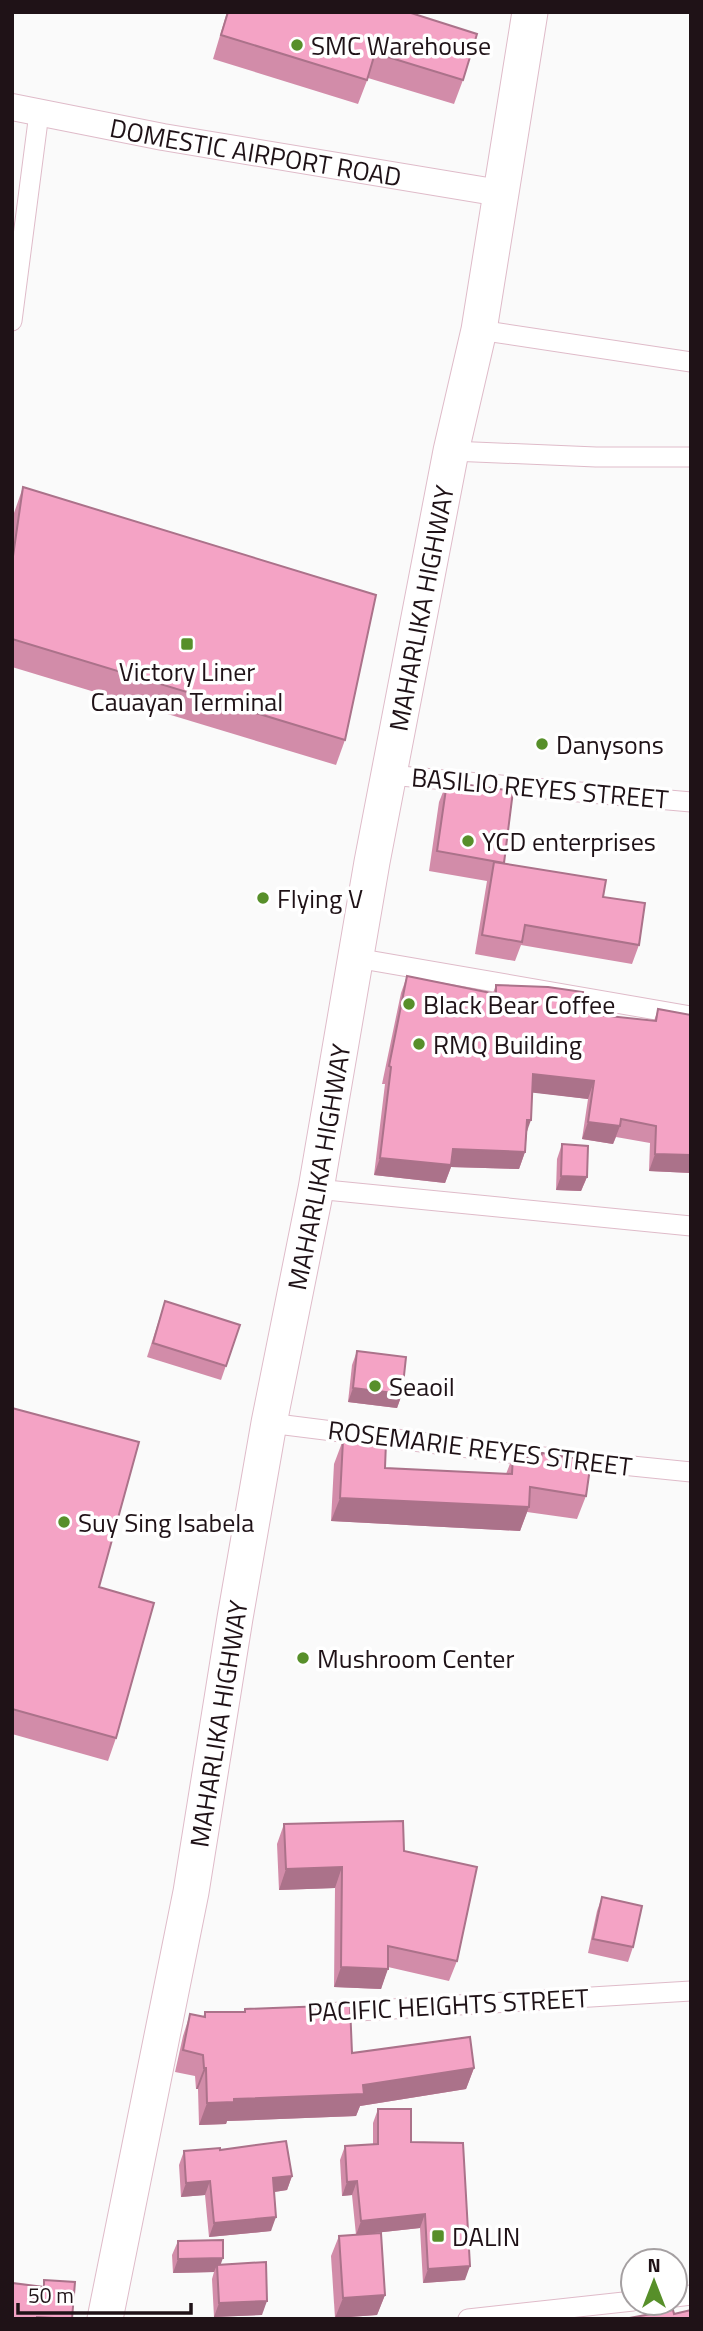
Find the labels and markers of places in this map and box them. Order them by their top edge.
place label: SMC Warehouse [311,26,491,65]
marker: SMC Warehouse [289,37,305,53]
marker: Victory Liner Cauayan Terminal [179,636,195,652]
place label: Victory Liner Cauayan Terminal [91,652,283,721]
place label: Danysons [556,725,664,764]
marker: Danysons [534,736,550,752]
place label: YCD enterprises [482,822,656,861]
marker: YCD enterprises [460,833,476,849]
place label: Flying V [277,879,363,918]
marker: Flying V [255,890,271,906]
place label: Black Bear Coffee [423,985,615,1024]
marker: Black Bear Coffee [401,996,417,1012]
place label: RMQ Building [433,1025,582,1064]
marker: RMQ Building [411,1036,427,1052]
place label: Seaoil [389,1367,455,1406]
marker: Seaoil [367,1378,383,1394]
place label: Suy Sing Isabela [78,1503,254,1542]
marker: Suy Sing Isabela [56,1514,72,1530]
place label: Mushroom Center [317,1639,515,1678]
marker: Mushroom Center [295,1650,311,1666]
place label: DALIN [452,2217,520,2256]
marker: DALIN [430,2228,446,2244]

